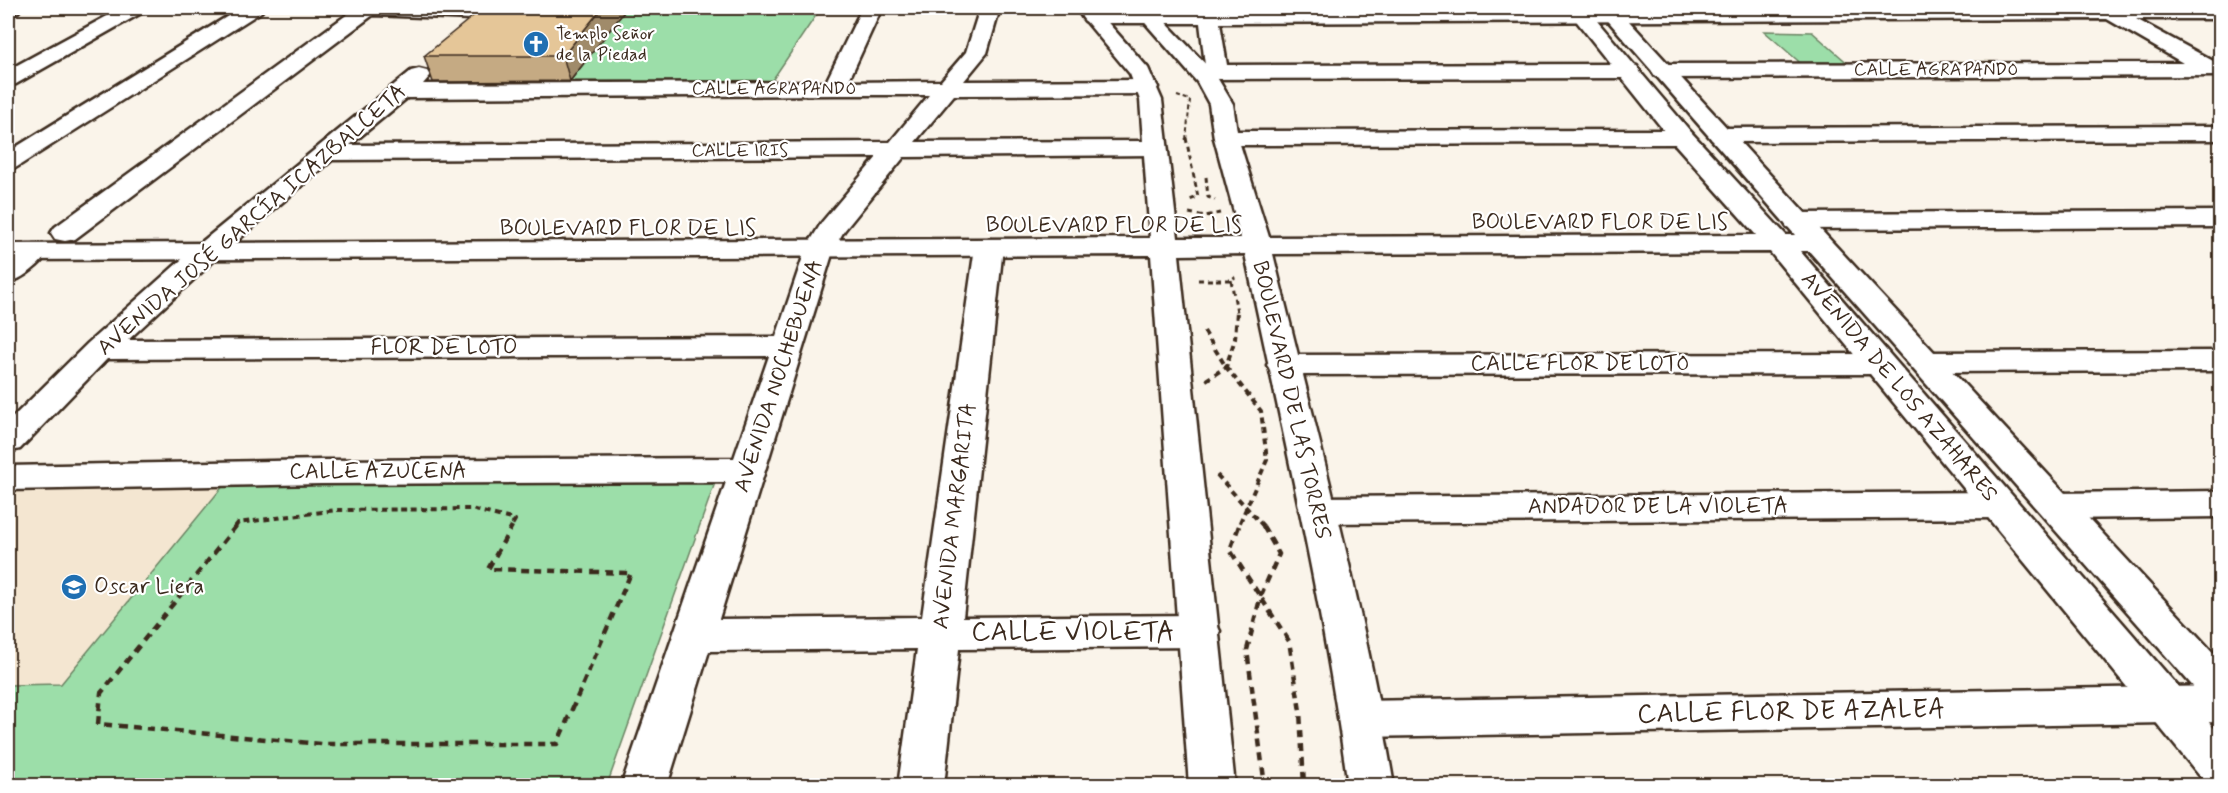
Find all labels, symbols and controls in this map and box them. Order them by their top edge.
place label: Templo Señor de la Piedad [556,22,655,67]
church icon: Templo Señor de la Piedad [521,29,551,59]
street label: CALLE AGRAPANDO [1854,58,2018,82]
street label: AVENIDA JOSÉ GARCÍA ICAZBALCETA [91,77,412,362]
street label: CALLE AGRAPANDO [692,77,856,101]
street label: CALLE IRIS [692,139,788,163]
street label: BOULEVARD FLOR DE LIS [1472,209,1728,237]
street label: BOULEVARD FLOR DE LIS [986,212,1242,240]
street label: BOULEVARD FLOR DE LIS [500,215,756,243]
street label: AVENIDA NOCHEBUENA [728,256,830,496]
street label: BOULEVARD DE LAS TORRES [1245,258,1337,542]
street label: AVENIDA DE LOS AZAHARES [1794,266,2004,508]
street label: FLOR DE LOTO [370,334,518,362]
street label: CALLE FLOR DE LOTO [1470,350,1690,378]
street label: AVENIDA MARGARITA [927,401,983,631]
street label: CALLE AZUCENA [289,458,467,486]
street label: ANDADOR DE LA VIOLETA [1528,493,1788,521]
school or university icon: Oscar Liera [59,572,89,602]
place label: Oscar Liera [94,573,204,601]
street label: CALLE VIOLETA [971,615,1175,650]
street label: CALLE FLOR DE AZALEA [1637,692,1945,732]

